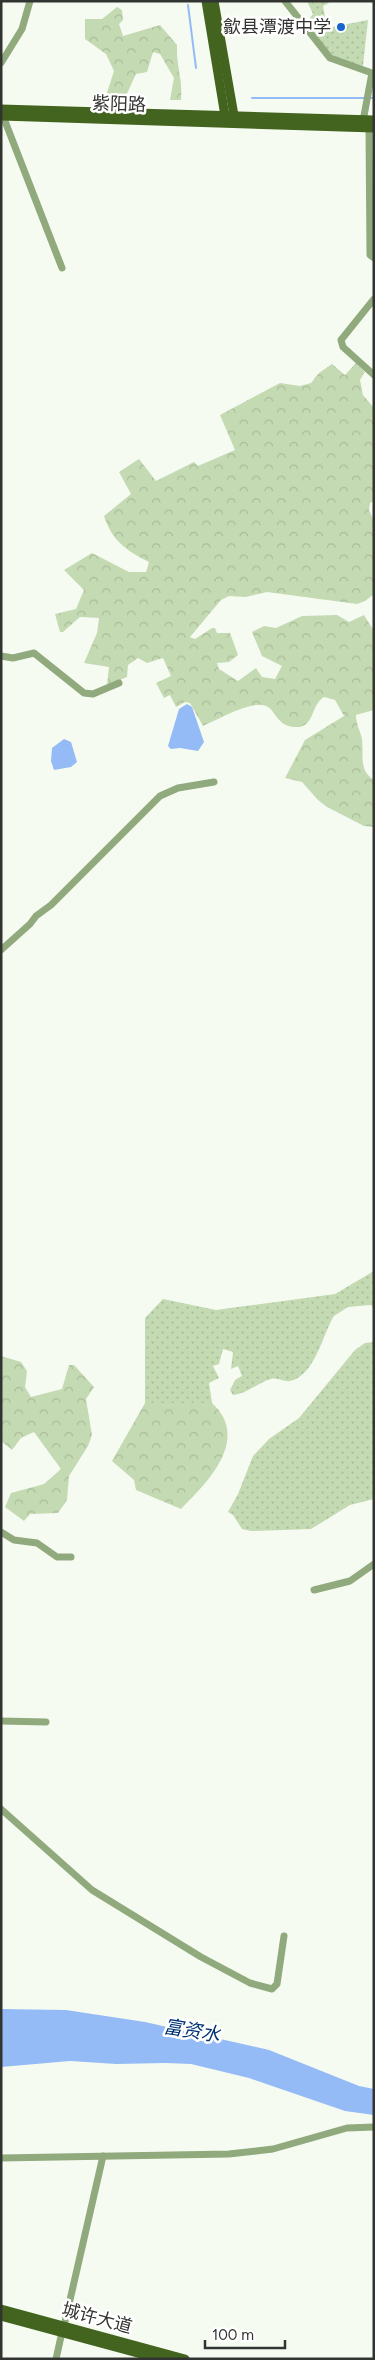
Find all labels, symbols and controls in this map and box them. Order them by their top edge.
place label: 歙县潭渡中学 [223,16,331,38]
marker: 歙县潭渡中学 [335,21,347,33]
street label: 紫阳路 [92,92,146,116]
water label: 富资水 [162,2015,223,2046]
street label: 城许大道 [59,2298,135,2338]
scale bar [205,2318,285,2350]
text: 100 m [212,2326,254,2344]

